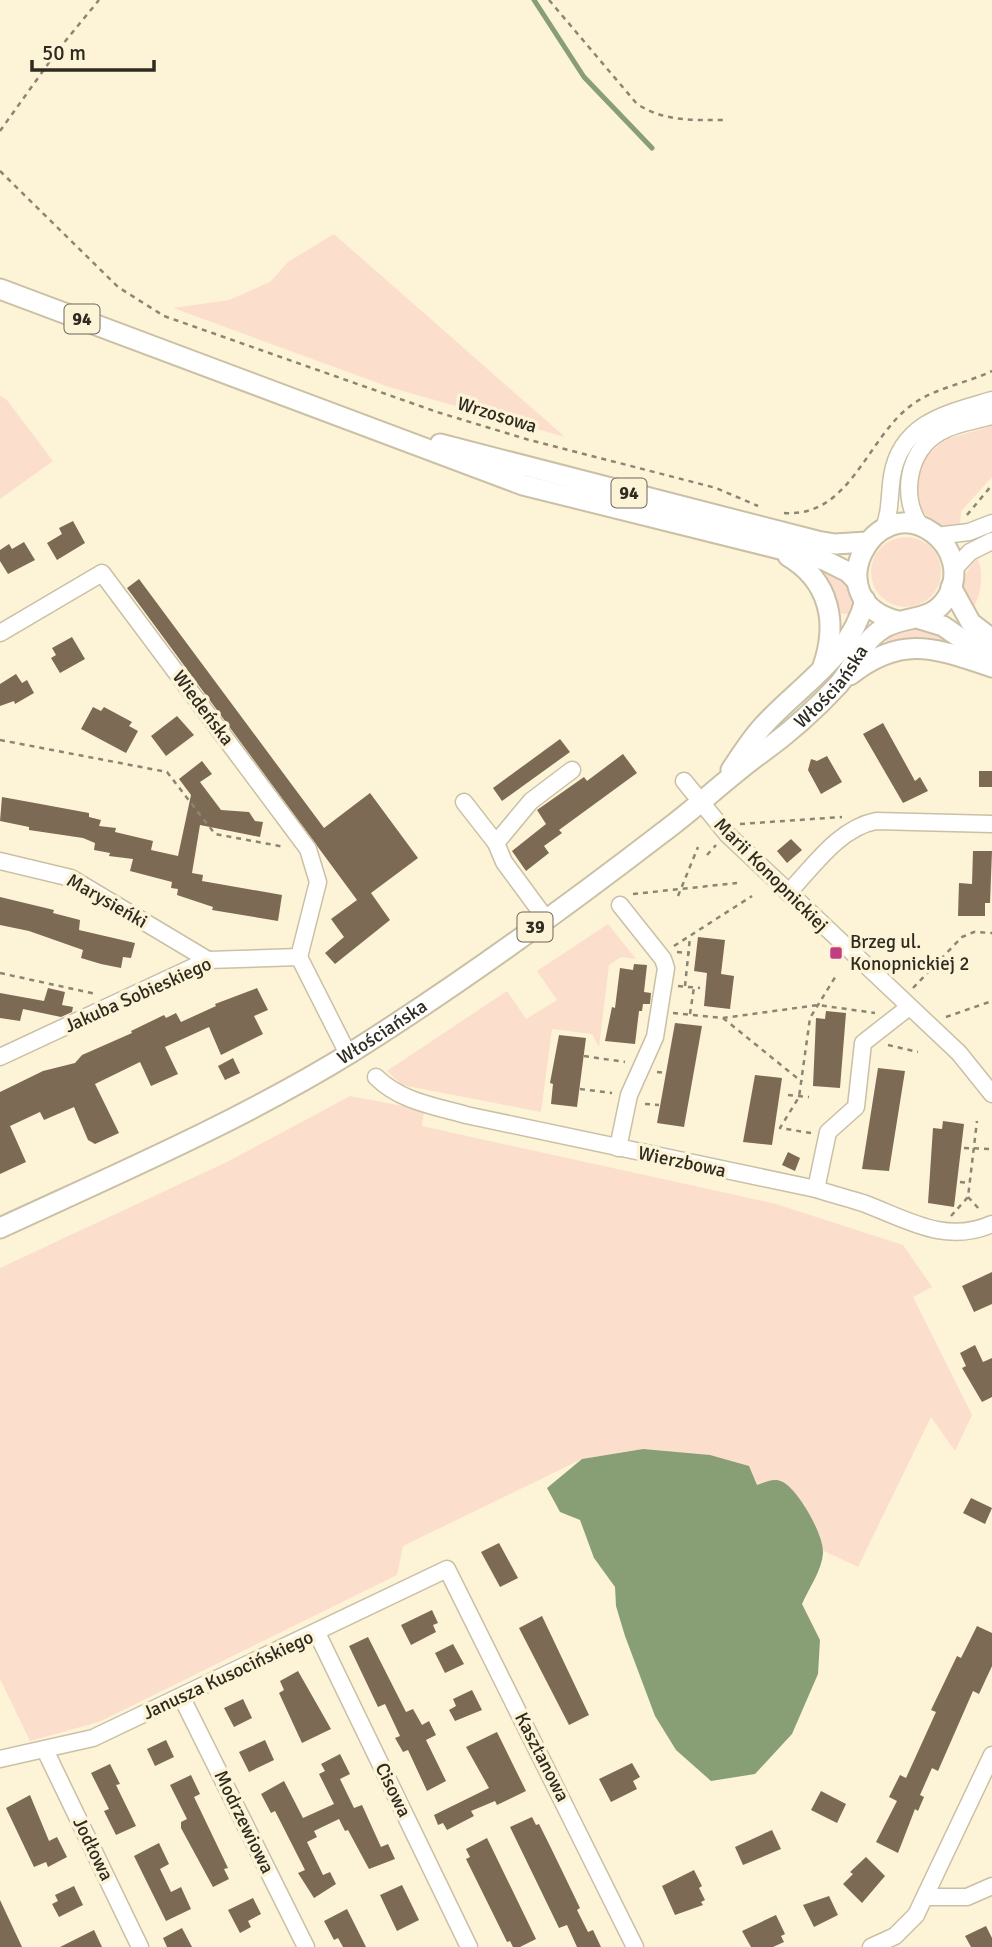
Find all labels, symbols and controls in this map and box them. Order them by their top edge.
scale bar [32,28,154,72]
text: 50 m [42,40,86,66]
road number: 94 [64,304,100,334]
street label: Wrzosowa [454,392,540,438]
road number: 94 [612,478,646,508]
street label: Włościańska [789,640,873,734]
street label: Wiedeńska [167,666,239,750]
street label: Marii Konopnickiej [709,813,833,937]
street label: Marysieńki [62,868,152,934]
road number: 39 [518,912,552,942]
place label: Brzeg ul. Konopnickiej 2 [850,930,969,976]
marker: Brzeg ul. Konopnickiej 2 [828,945,844,961]
street label: Jakuba Sobieskiego [61,952,215,1038]
street label: Włościańska [333,994,432,1070]
street label: Wierzbowa [636,1141,728,1183]
street label: Janusza Kusocińskiego [139,1625,317,1725]
street label: Kasztanowa [509,1708,575,1806]
street label: Cisowa [370,1759,416,1821]
street label: Modrzewiowa [209,1766,279,1878]
street label: Jodłowa [67,1813,119,1885]

